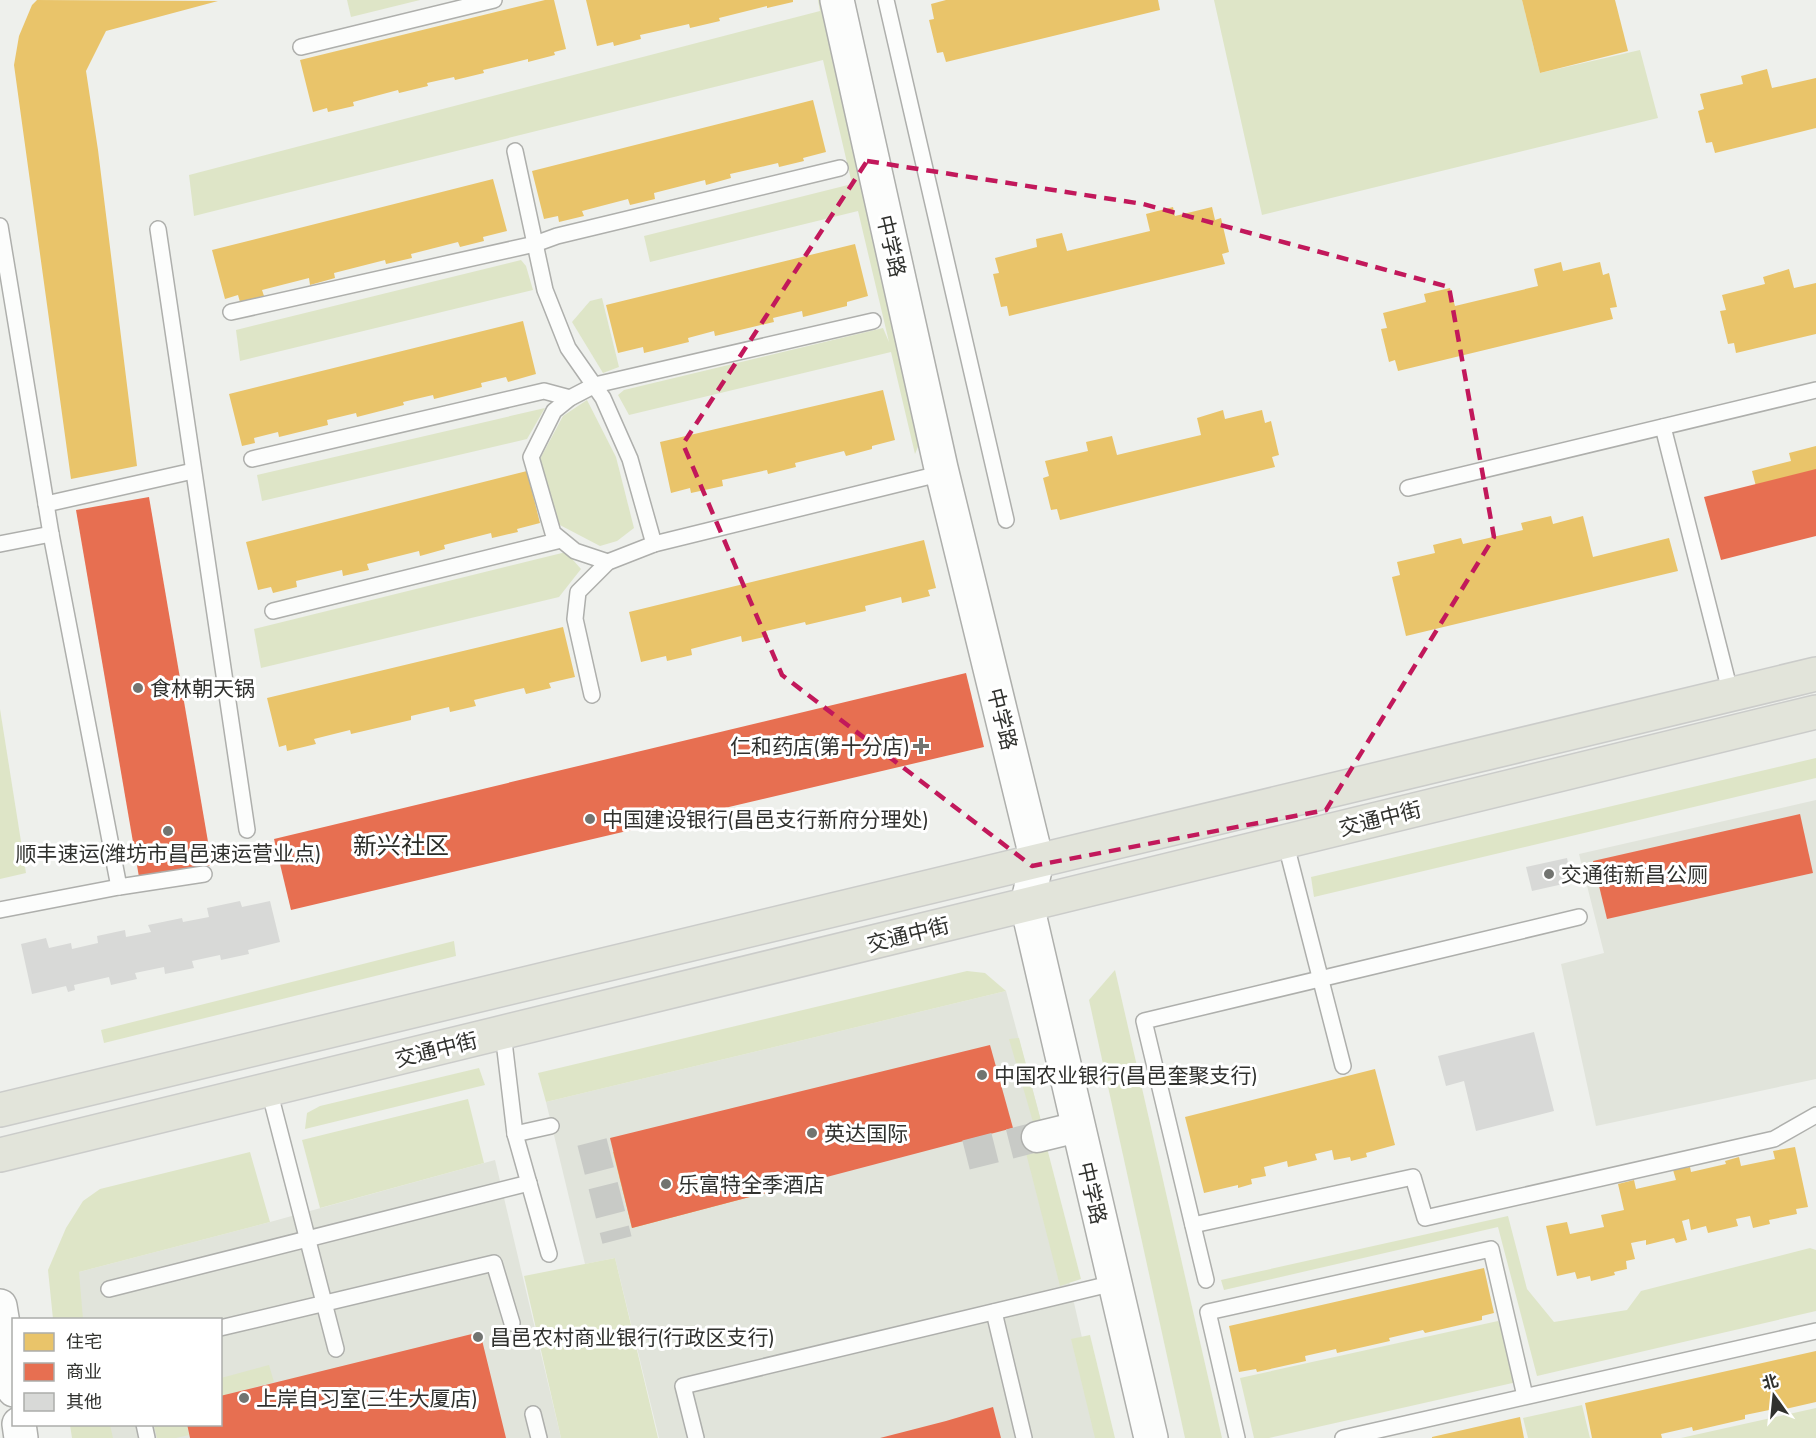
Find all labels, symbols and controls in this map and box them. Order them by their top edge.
street label: 中学路 [869,212,915,280]
place label: 食林朝天锅 [150,672,255,704]
marker: 食林朝天锅 [131,681,145,695]
street label: 中学路 [980,685,1026,753]
place label: 仁和药店(第十分店) [730,730,909,762]
marker: 仁和药店(第十分店) [914,739,928,753]
street label: 交通中街 [1335,792,1425,844]
place label: 中国建设银行(昌邑支行新府分理处) [602,803,928,835]
marker: 中国建设银行(昌邑支行新府分理处) [583,812,597,826]
marker: 顺丰速运(潍坊市昌邑速运营业点) [161,824,175,838]
district label: 新兴社区 [353,827,449,863]
place label: 顺丰速运(潍坊市昌邑速运营业点) [15,837,321,869]
place label: 交通街新昌公厕 [1561,858,1708,890]
marker: 交通街新昌公厕 [1542,867,1556,881]
street label: 交通中街 [863,908,953,960]
street label: 交通中街 [391,1023,481,1075]
place label: 中国农业银行(昌邑奎聚支行) [994,1059,1257,1091]
marker: 中国农业银行(昌邑奎聚支行) [975,1068,989,1082]
place label: 英达国际 [824,1117,908,1149]
marker: 英达国际 [805,1126,819,1140]
street label: 中学路 [1070,1159,1116,1227]
place label: 乐富特全季酒店 [678,1168,825,1200]
marker: 乐富特全季酒店 [659,1177,673,1191]
legend [12,1318,222,1426]
place label: 昌邑农村商业银行(行政区支行) [490,1321,774,1353]
text: 住宅 [66,1328,102,1355]
marker: 昌邑农村商业银行(行政区支行) [471,1330,485,1344]
text: 商业 [66,1358,102,1385]
north arrow [1744,1366,1804,1426]
text: 北 [1759,1368,1781,1395]
place label: 上岸自习室(三生大厦店) [256,1382,477,1414]
text: 其他 [66,1388,102,1415]
marker: 上岸自习室(三生大厦店) [237,1391,251,1405]

